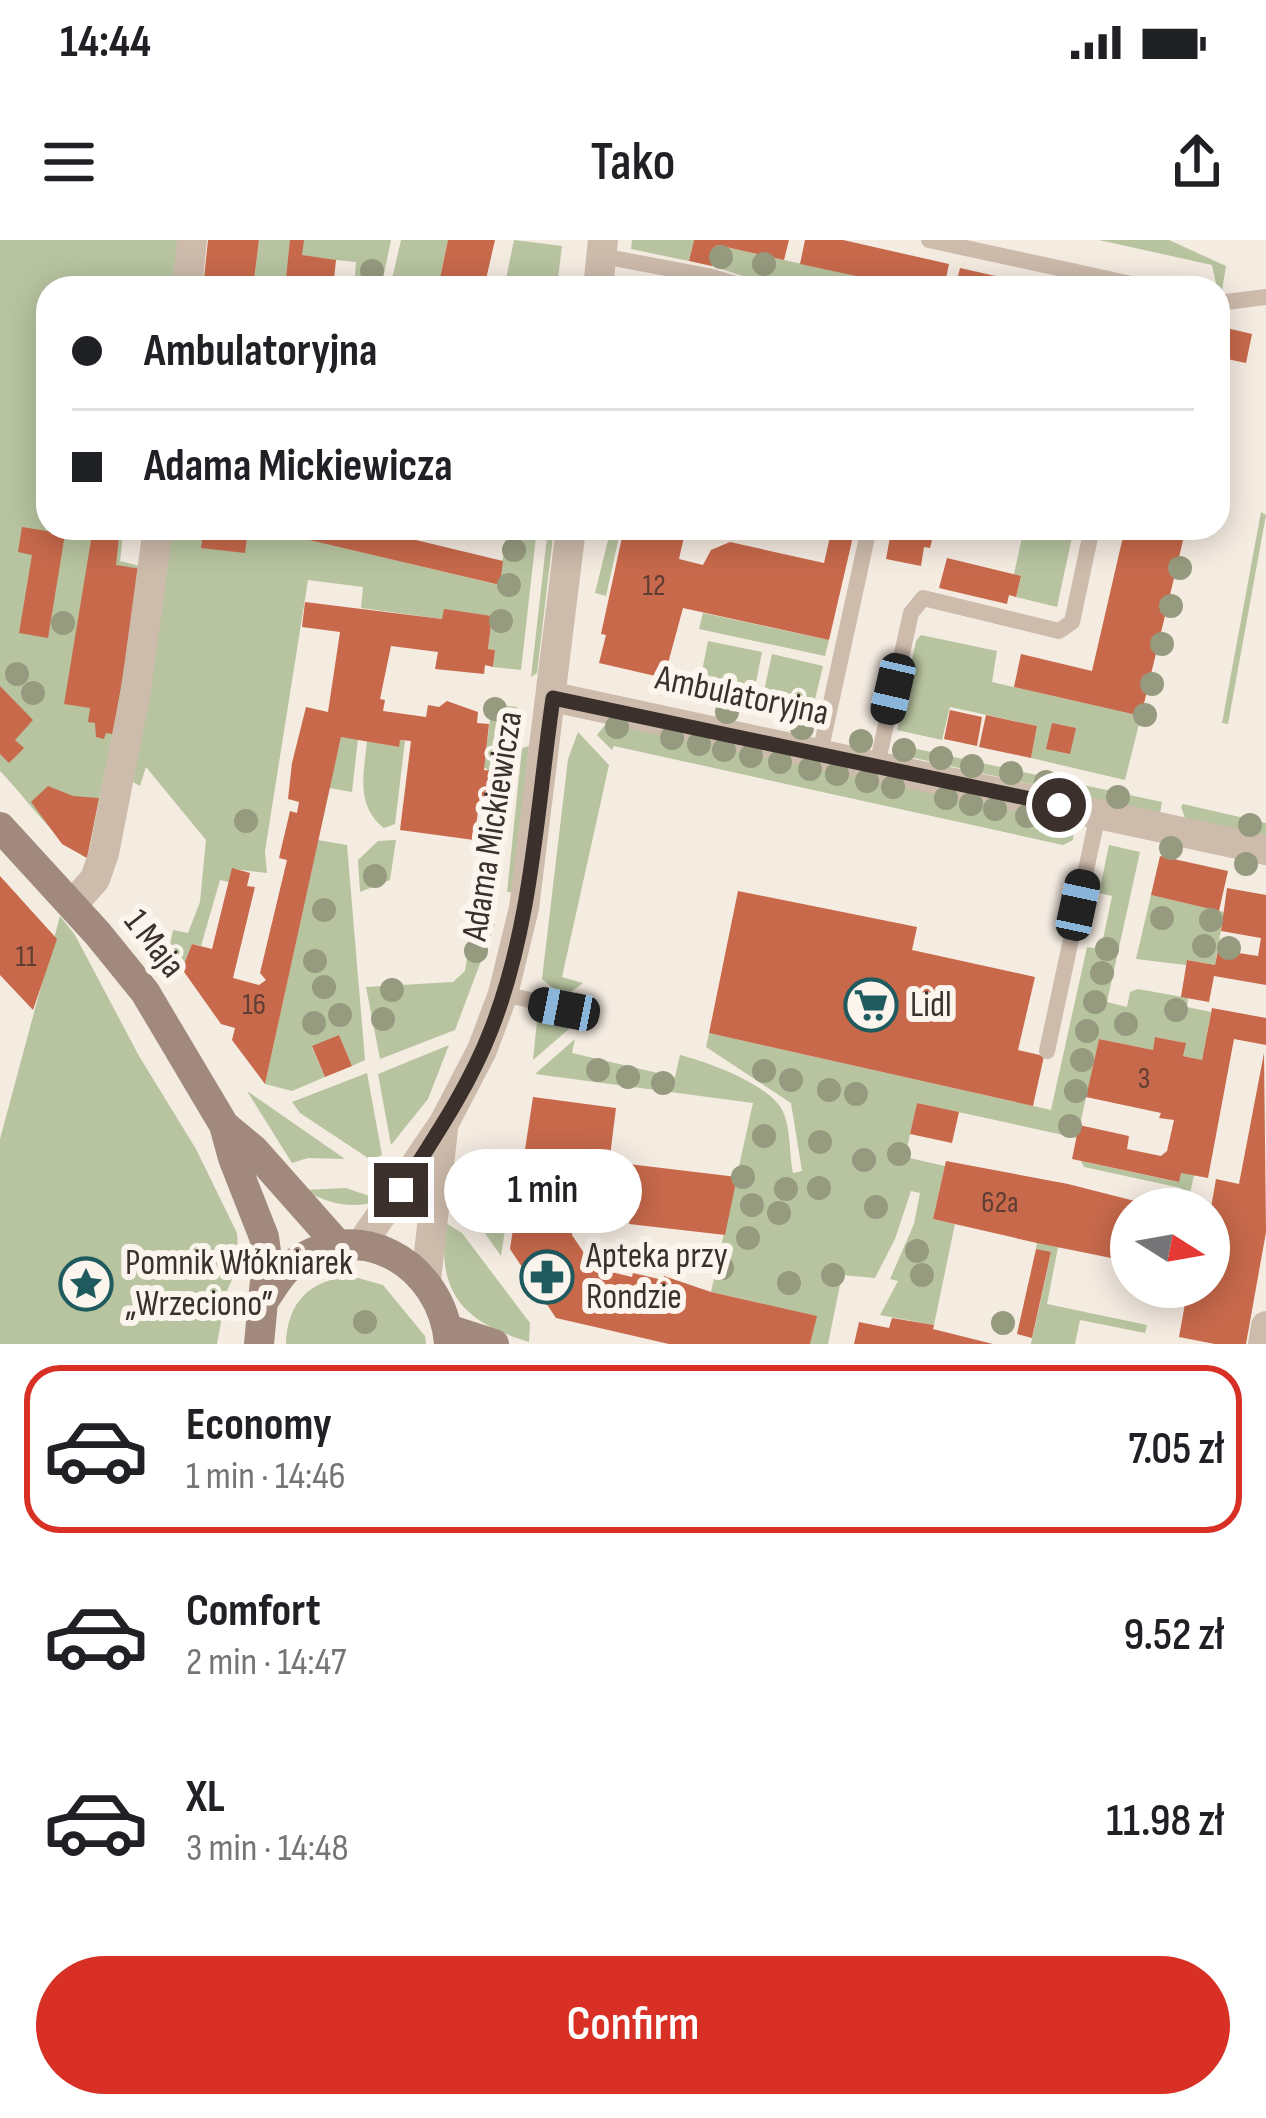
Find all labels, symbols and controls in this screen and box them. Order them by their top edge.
text: 14:44 [60,15,151,70]
icon: menu [36,129,102,195]
icon: share [1164,129,1230,195]
text: Tako [591,130,676,195]
text: Ambulatoryjna [144,324,377,379]
text: Adama Mickiewicza [144,439,453,494]
house number: 12 [642,568,666,604]
car [867,650,919,728]
street label: Ambulatoryjna [651,657,832,735]
street label: Adama Mickiewicza [453,708,532,945]
route start [1032,778,1086,832]
car [1053,866,1103,944]
street label: 1 Maja [114,902,194,986]
house number: 11 [16,939,37,975]
supermarket icon: Lidl [843,977,899,1033]
car [525,984,603,1034]
place label: Lidl [910,984,952,1027]
house number: 16 [242,987,266,1023]
house number: 3 [1138,1061,1150,1097]
callout: 1 min [443,1148,641,1232]
route end [374,1163,428,1217]
text: 1 min [508,1167,578,1214]
house number: 62a [981,1185,1019,1221]
north arrow [1110,1188,1230,1308]
map controls [1110,1188,1230,1308]
place label: Apteka przy Rondzie [585,1235,728,1319]
place label: Pomnik Włókniarek „Wrzeciono” [125,1242,353,1326]
pharmacy icon: Apteka przy Rondzie [519,1249,575,1305]
place icon: Pomnik Włókniarek „Wrzeciono” [58,1256,114,1312]
icon: car [42,1395,150,1503]
text: Economy [186,1398,332,1453]
text: 7.05 zł [1128,1422,1224,1477]
text: 1 min · 14:46 [186,1453,346,1500]
icon: car [42,1581,150,1689]
text: Comfort [186,1584,321,1639]
text: 9.52 zł [1124,1608,1224,1663]
text: 2 min · 14:47 [186,1639,346,1686]
icon: car [42,1767,150,1875]
text: XL [186,1770,225,1825]
text: 11.98 zł [1106,1794,1224,1849]
text: 3 min · 14:48 [186,1825,349,1872]
button: Confirm [36,1956,1230,2094]

